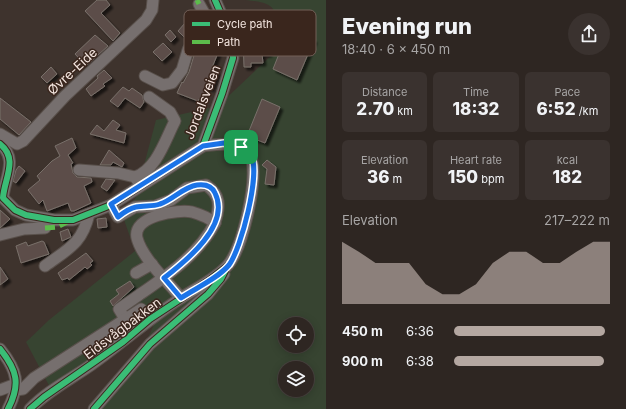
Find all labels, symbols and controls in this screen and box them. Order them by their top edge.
legend [184,10,316,56]
text: Evening run [342,13,472,39]
button: share [568,13,610,55]
text: Cycle path [217,17,273,31]
text: Path [217,35,240,49]
text: 18:40 · 6 × 450 m [342,41,450,57]
street label: Øvre-Eide [44,44,100,98]
street label: Jordalsveien [181,63,223,141]
text: Distance [362,85,407,99]
text: Time [463,85,489,99]
text: Pace [554,85,580,99]
text: 2.70 [356,99,394,119]
text: 18:32 [453,99,499,119]
text: 6:52 [536,99,576,119]
text: km [394,104,413,118]
text: /km [576,104,598,118]
pin [224,130,258,164]
icon: arrive [230,136,252,158]
text: Elevation [361,153,408,167]
text: Heart rate [450,153,502,167]
text: kcal [557,153,578,167]
text: 36 [367,167,390,187]
text: 150 [448,167,478,187]
text: 182 [553,167,582,187]
text: m [390,172,402,186]
text: bpm [478,172,504,186]
text: Elevation [342,212,398,228]
text: 217–222 m [544,212,610,228]
street label: Eidsvågbakken [80,294,164,362]
map controls [278,317,314,397]
button: locate [278,317,314,353]
text: 450 m [342,323,383,339]
text: 6:36 [406,323,434,339]
text: 900 m [342,353,383,369]
text: 6:38 [406,353,434,369]
button: layers [278,361,314,397]

